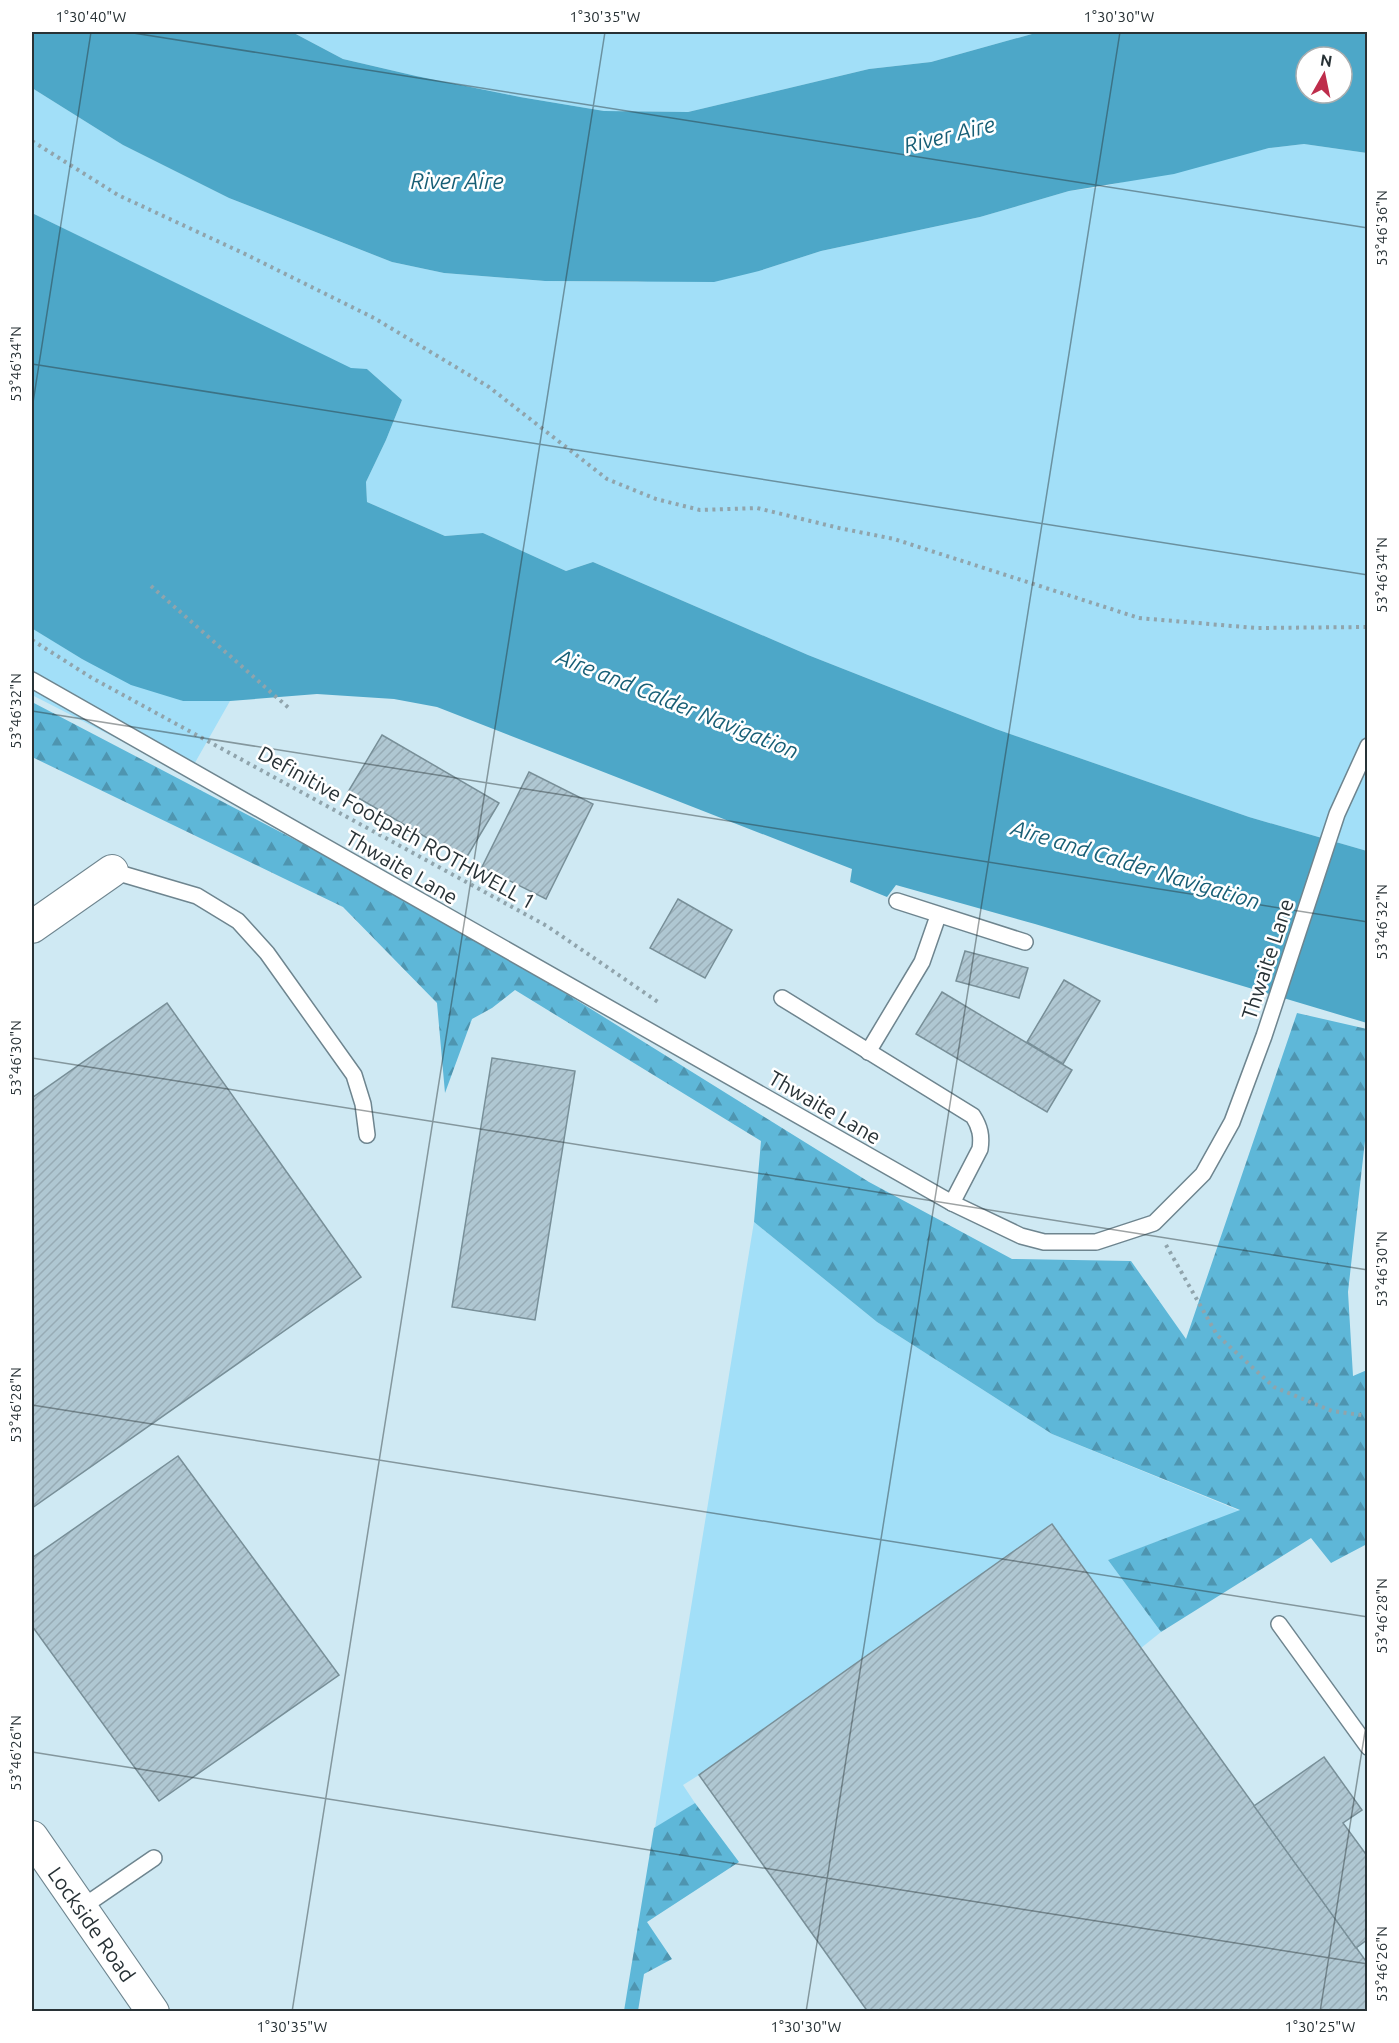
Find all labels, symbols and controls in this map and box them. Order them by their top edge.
text: 1°30'40"W [56,8,127,25]
text: 1°30'35"W [570,8,641,25]
text: 1°30'30"W [1084,8,1155,25]
north arrow [1294,45,1354,105]
text: N [1319,50,1334,70]
water label: River Aire [901,111,997,157]
water label: River Aire [410,168,504,193]
text: 53°46'36"N [1373,190,1390,266]
text: 53°46'34"N [7,326,24,402]
text: 53°46'34"N [1373,537,1390,613]
water label: Aire and Calder Navigation [552,643,803,763]
text: 53°46'32"N [7,673,24,749]
street label: Definitive Footpath ROTHWELL 1 [254,741,540,913]
water label: Aire and Calder Navigation [1008,814,1263,914]
street label: Thwaite Lane [342,825,462,909]
text: 53°46'32"N [1373,884,1390,960]
street label: Thwaite Lane [1236,896,1298,1022]
text: 53°46'30"N [7,1020,24,1096]
street label: Thwaite Lane [765,1065,885,1149]
text: 53°46'30"N [1373,1231,1390,1307]
text: 53°46'28"N [7,1367,24,1443]
text: 53°46'28"N [1373,1578,1390,1654]
text: 53°46'26"N [7,1715,24,1791]
street label: Lockside Road [44,1862,140,1986]
text: 53°46'26"N [1373,1926,1390,2002]
text: 1°30'35"W [257,2018,328,2035]
text: 1°30'30"W [771,2018,842,2035]
text: 1°30'25"W [1285,2018,1356,2035]

